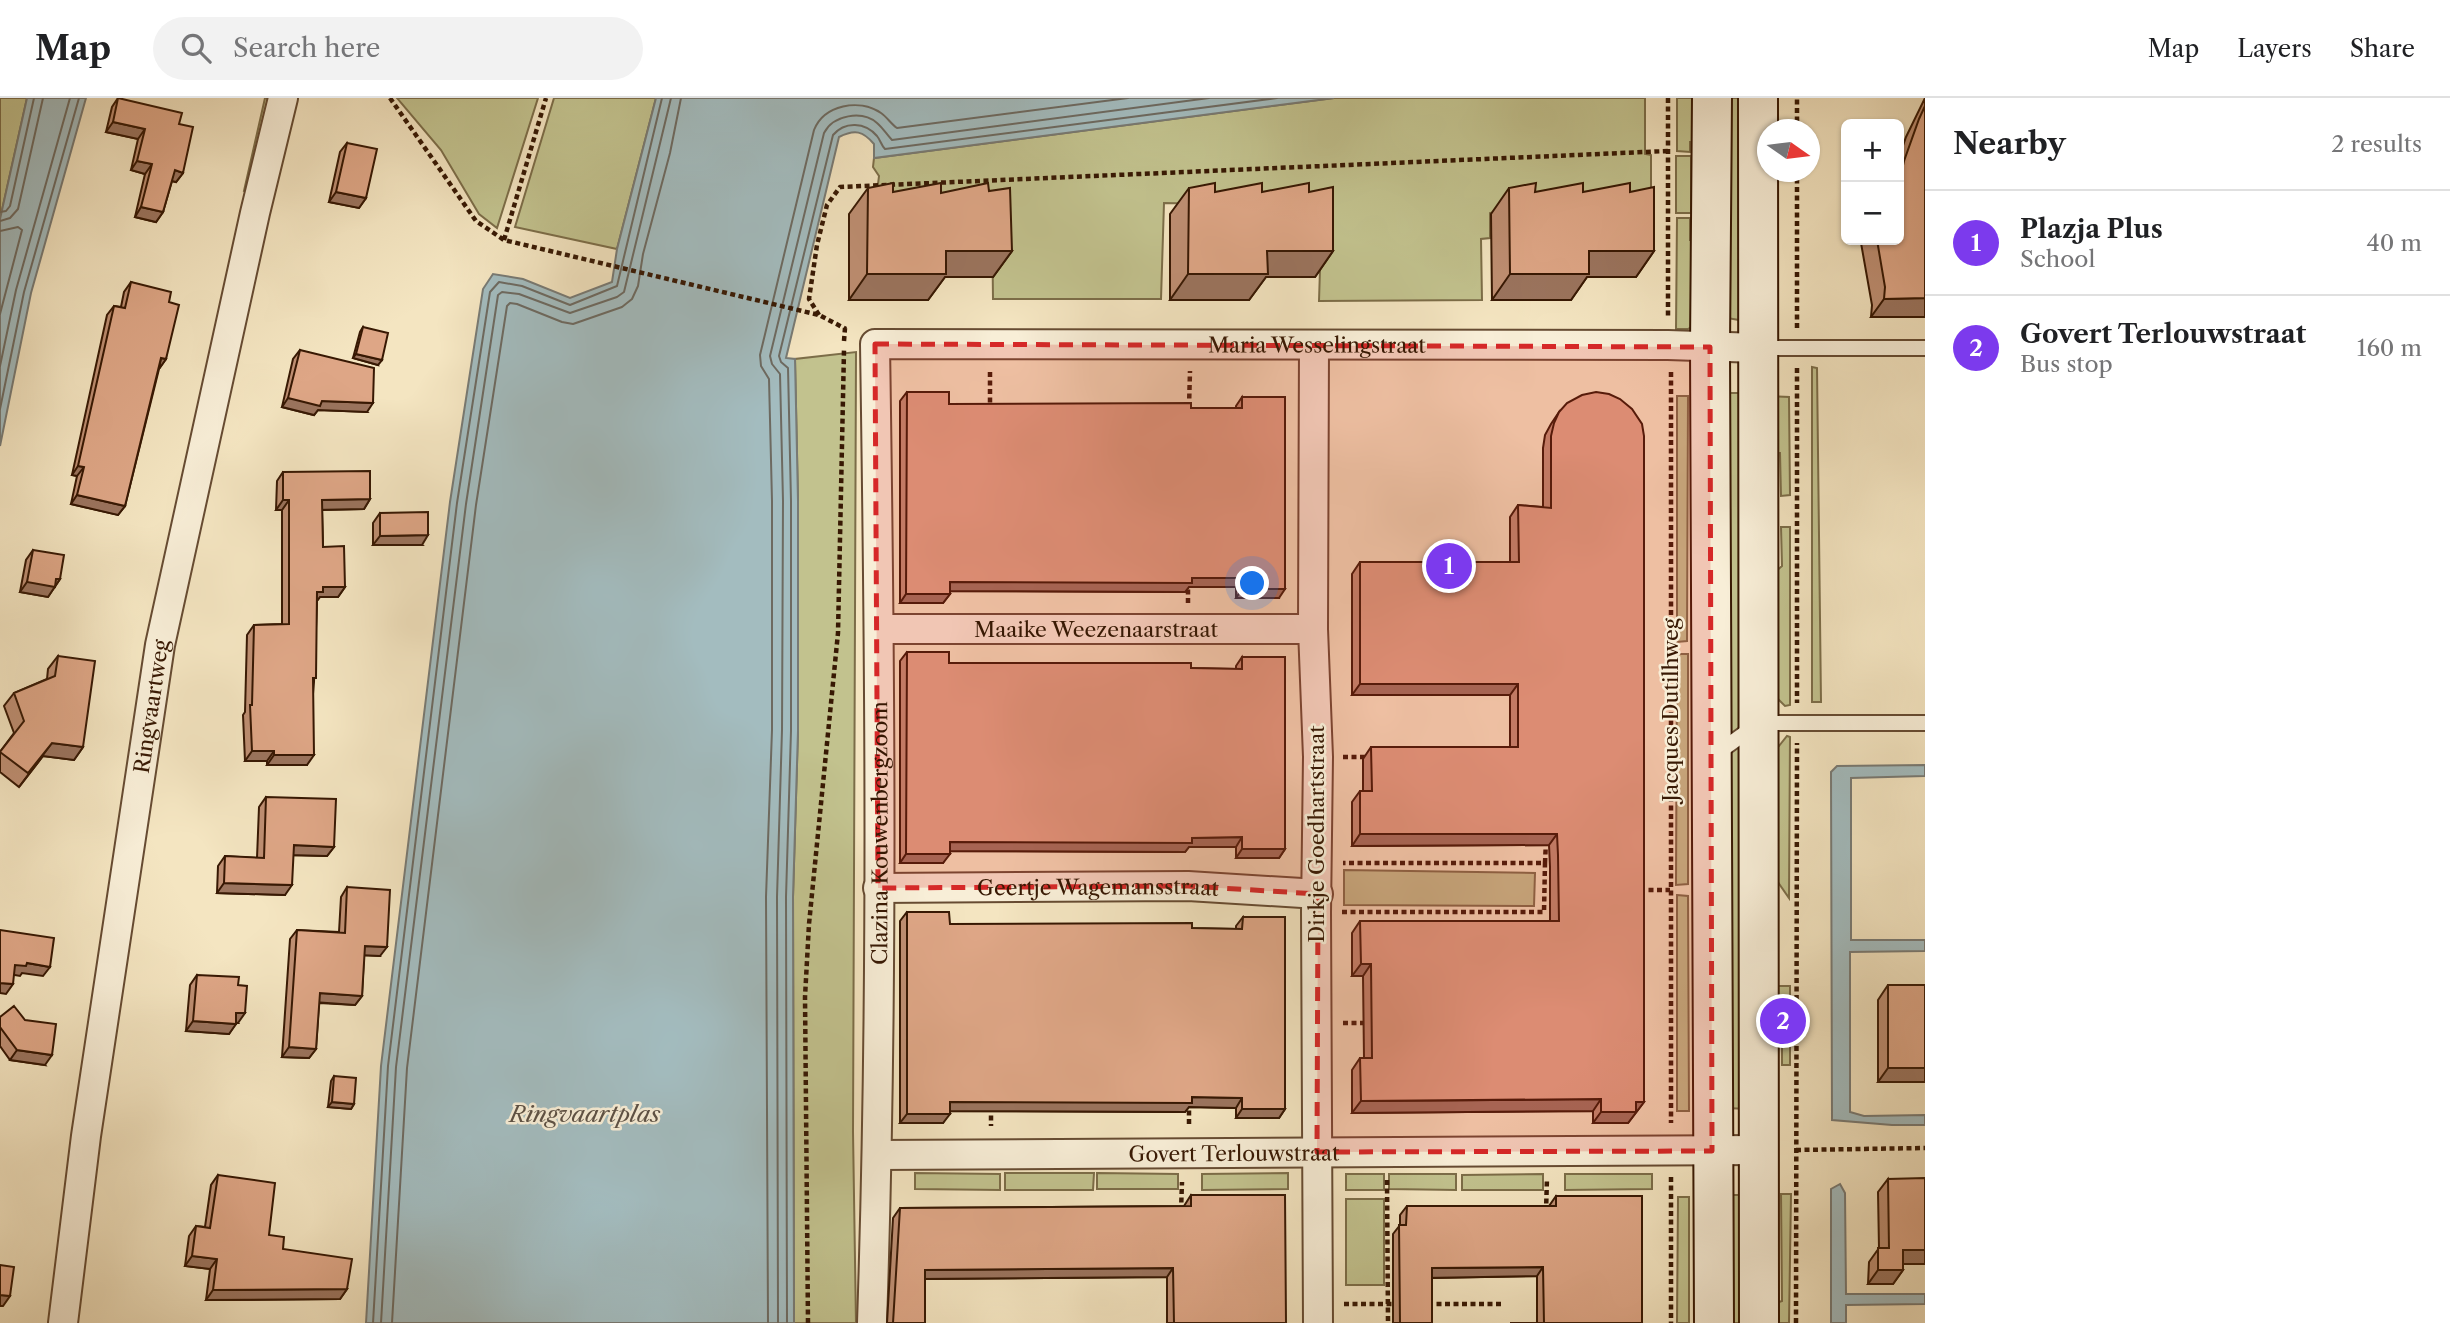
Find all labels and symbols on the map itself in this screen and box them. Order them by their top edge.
north arrow [1757,119,1820,182]
street label: Maria Wesselingstraat [1208,332,1426,357]
pin: 1 [1426,540,1472,592]
your location [1235,566,1269,600]
street label: Maaike Weezenaarstraat [974,617,1218,642]
street label: Jacques Dutilhweg [1658,617,1683,805]
street label: Ringvaartweg [128,637,173,775]
street label: Clazina Kouwenbergzoom [867,701,892,965]
street label: Dirkje Goedhartstraat [1304,725,1329,943]
street label: Geertje Wagemansstraat [977,873,1220,900]
pin: 2 [1760,995,1806,1047]
water label: Ringvaartplas [508,1100,661,1128]
street label: Govert Terlouwstraat [1128,1140,1340,1166]

